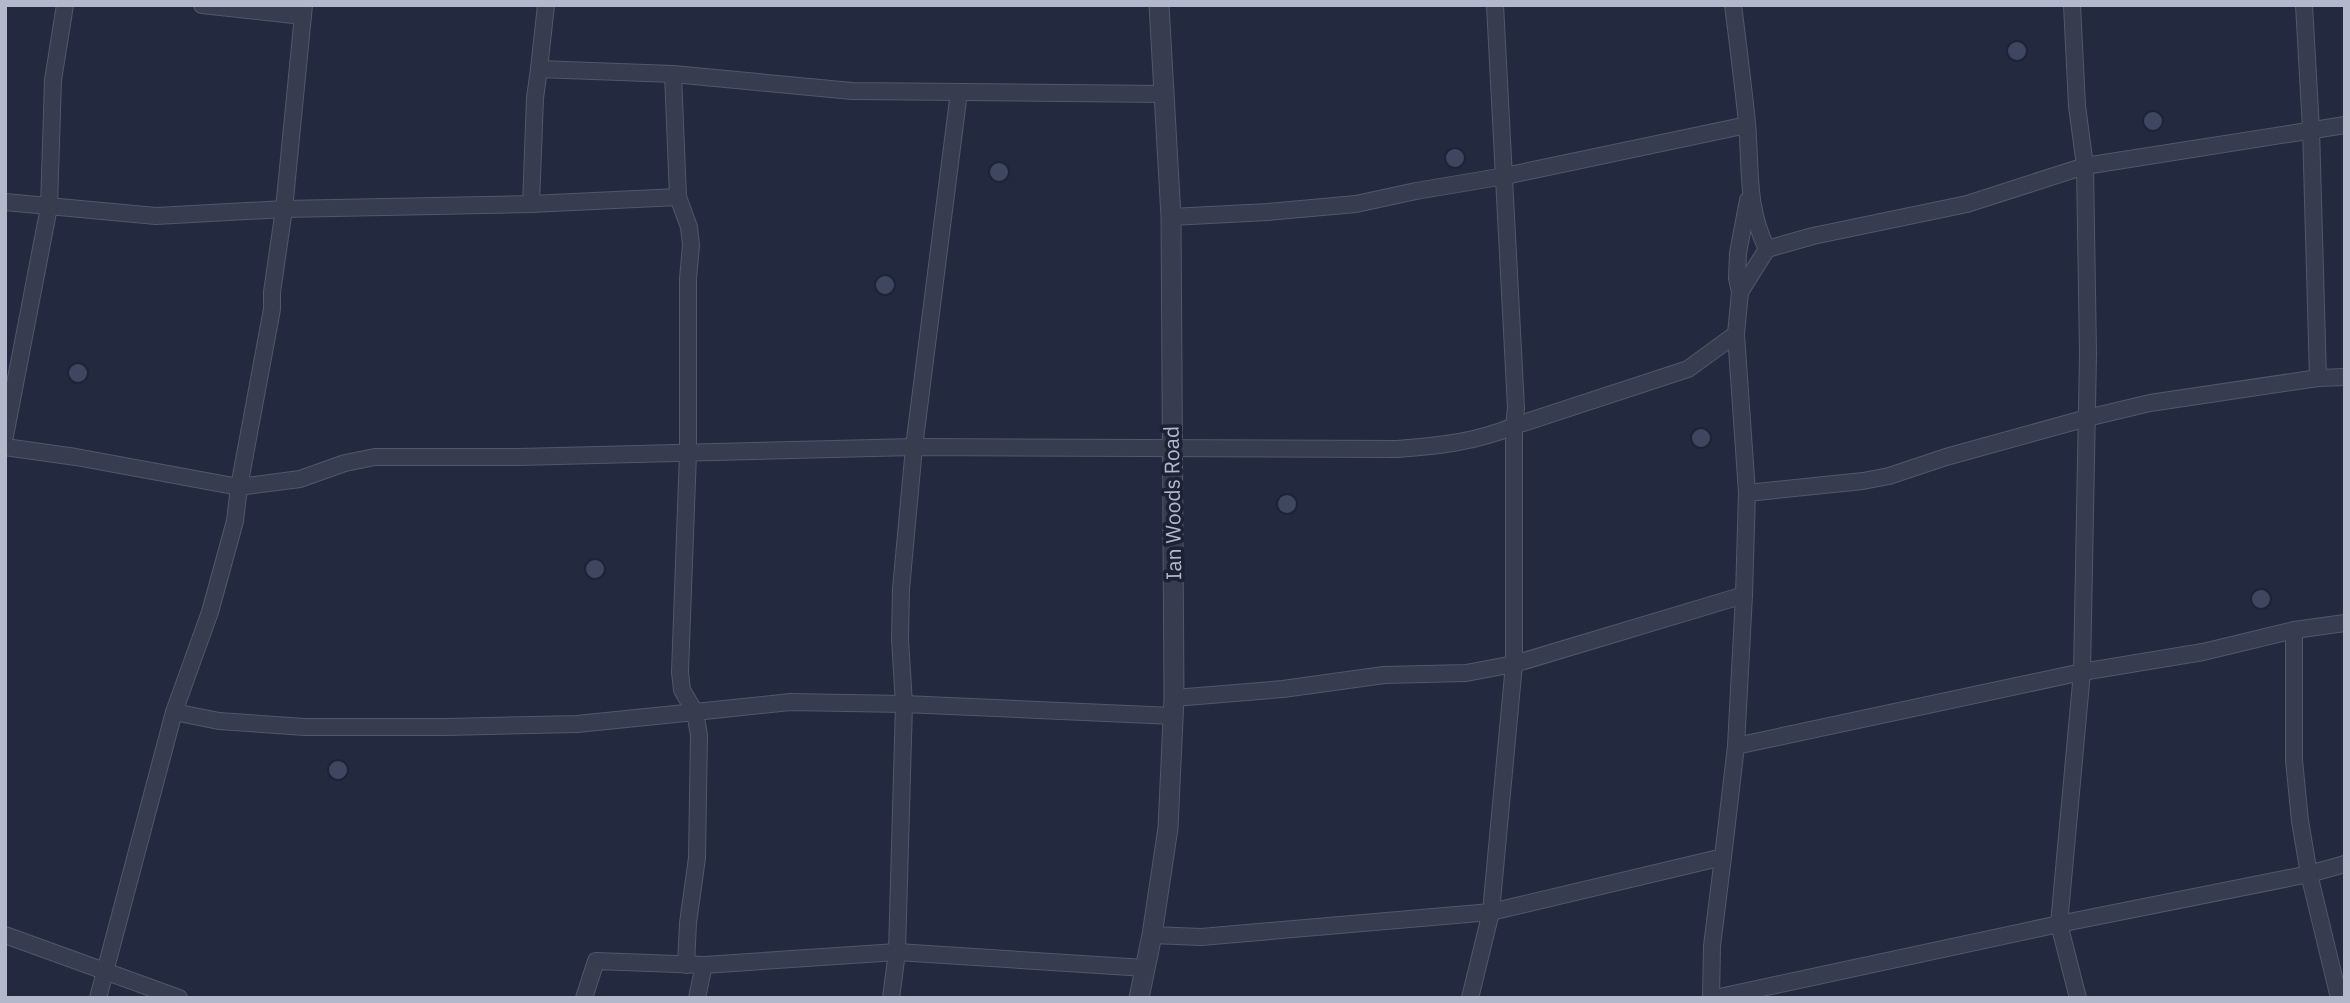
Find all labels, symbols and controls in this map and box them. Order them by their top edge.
street label: Ian Woods Road [1157,426,1187,580]

